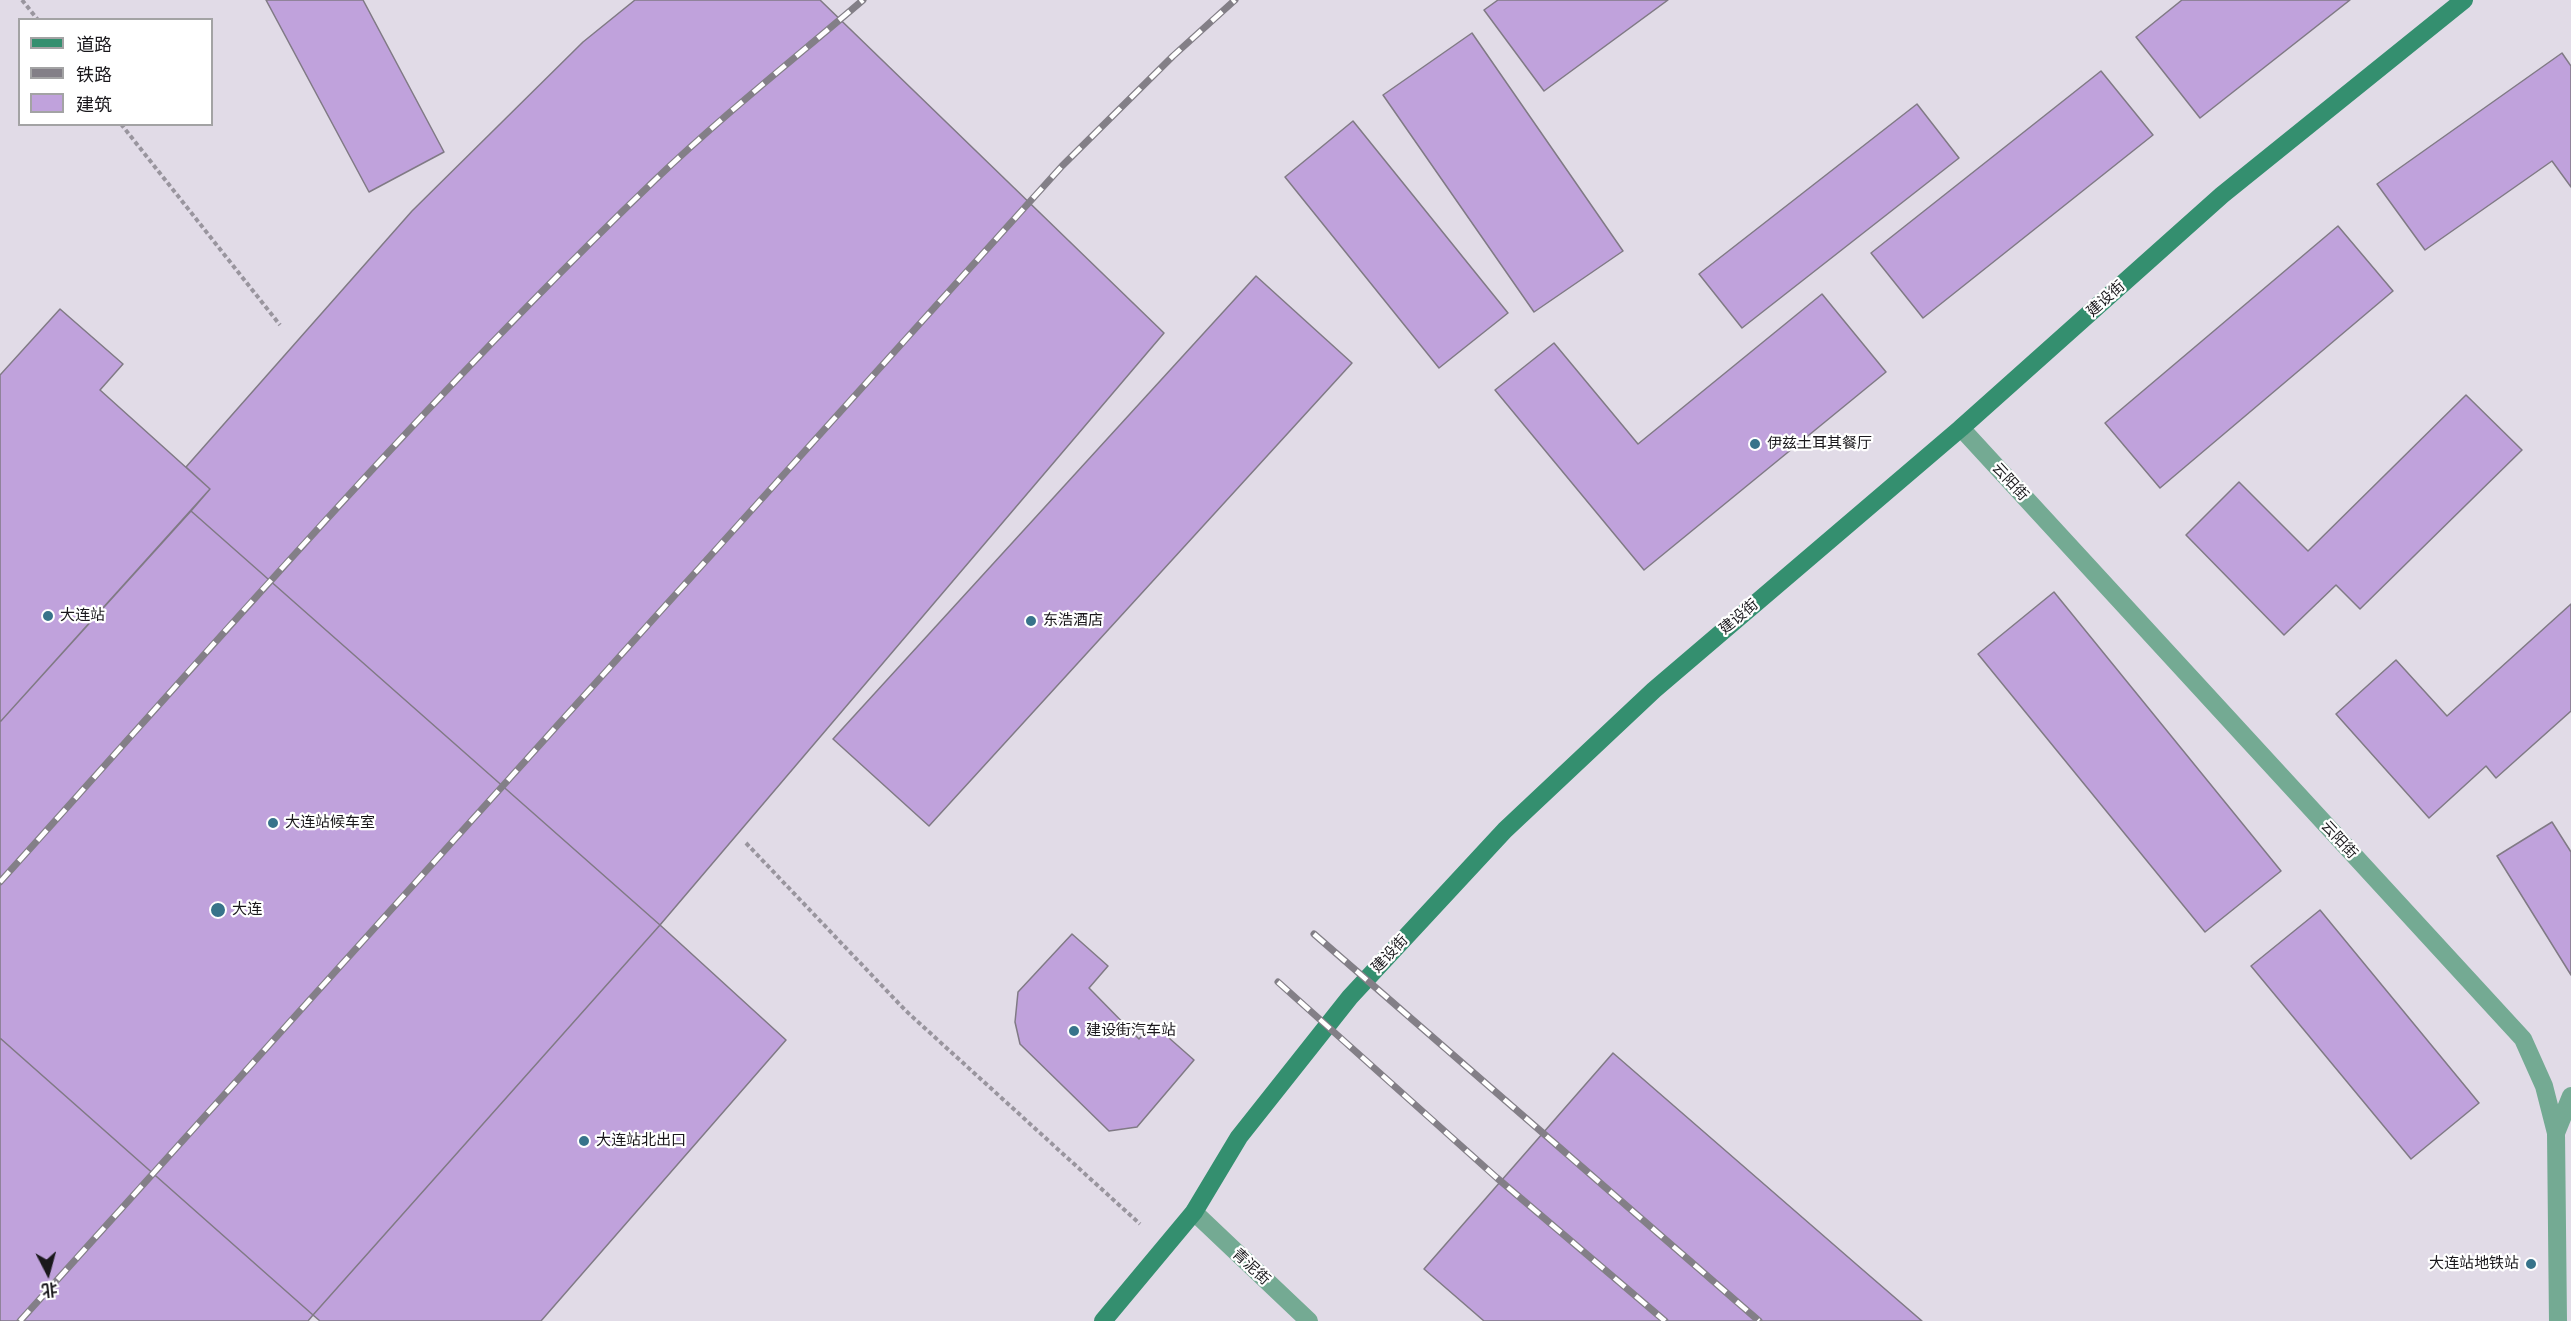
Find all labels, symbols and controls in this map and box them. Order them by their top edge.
legend [18,18,213,126]
text: 道路 [76,30,112,57]
text: 铁路 [76,60,112,87]
text: 建筑 [76,90,112,117]
street label: 建设街 [2083,277,2129,321]
place label: 伊兹土耳其餐厅 [1767,435,1872,453]
marker: 伊兹土耳其餐厅 [1748,437,1762,451]
street label: 云阳街 [1988,459,2032,505]
street label: 建设街 [1716,596,1762,638]
place label: 大连站 [60,607,105,625]
marker: 大连站 [41,609,55,623]
place label: 东浩酒店 [1043,612,1103,630]
marker: 东浩酒店 [1024,614,1038,628]
place label: 大连站候车室 [285,814,375,832]
marker: 大连站候车室 [266,816,280,830]
street label: 云阳街 [2317,817,2361,863]
marker: 大连 [209,901,227,919]
place label: 大连 [232,901,262,919]
street label: 建设街 [1368,931,1412,977]
place label: 建设街汽车站 [1086,1022,1176,1040]
marker: 建设街汽车站 [1067,1024,1081,1038]
place label: 大连站北出口 [596,1132,686,1150]
marker: 大连站北出口 [577,1134,591,1148]
north arrow [18,1243,78,1303]
street label: 青泥街 [1228,1245,1274,1289]
place label: 大连站地铁站 [2429,1255,2519,1273]
marker: 大连站地铁站 [2524,1257,2538,1271]
text: 北 [41,1278,59,1304]

